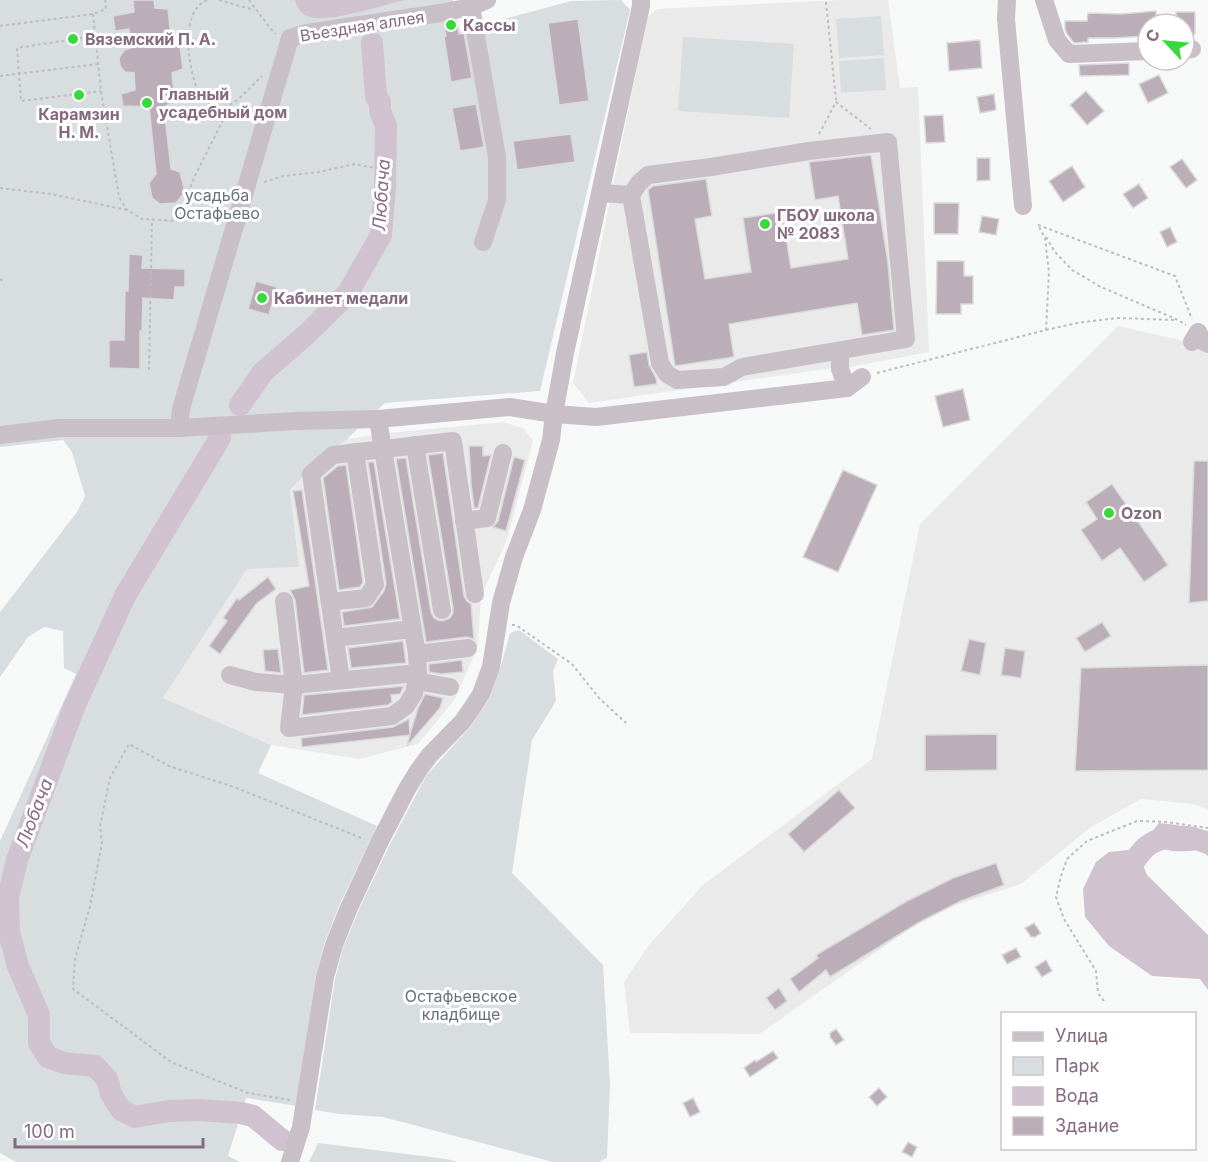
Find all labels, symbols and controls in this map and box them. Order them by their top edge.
street label: Въездная аллея [298,6,426,46]
north arrow [1136,12,1196,72]
place label: Кассы [463,15,516,35]
marker: Кассы [444,18,458,32]
text: С [1141,26,1164,45]
place label: Вяземский П. А. [85,29,216,49]
marker: Вяземский П. А. [66,32,80,46]
place label: Главный усадебный дом [159,84,287,122]
marker: Карамзин Н. М. [72,88,86,102]
marker: Главный усадебный дом [140,96,154,110]
place label: Карамзин Н. М. [38,104,120,142]
water label: Любача [368,158,394,232]
park label: усадьба Остафьево [174,185,260,223]
place label: ГБОУ школа № 2083 [777,205,875,243]
marker: ГБОУ школа № 2083 [758,217,772,231]
place label: Кабинет медали [274,288,408,308]
marker: Кабинет медали [255,291,269,305]
place label: Ozon [1121,503,1162,523]
marker: Ozon [1102,506,1116,520]
water label: Любача [11,776,57,850]
park label: Остафьевское кладбище [405,986,517,1024]
legend [1001,1012,1196,1150]
text: Улица [1055,1025,1108,1046]
text: Парк [1055,1055,1100,1076]
text: Вода [1055,1085,1099,1106]
scale bar [15,1111,202,1149]
text: Здание [1055,1115,1119,1136]
text: 100 m [24,1121,75,1142]

